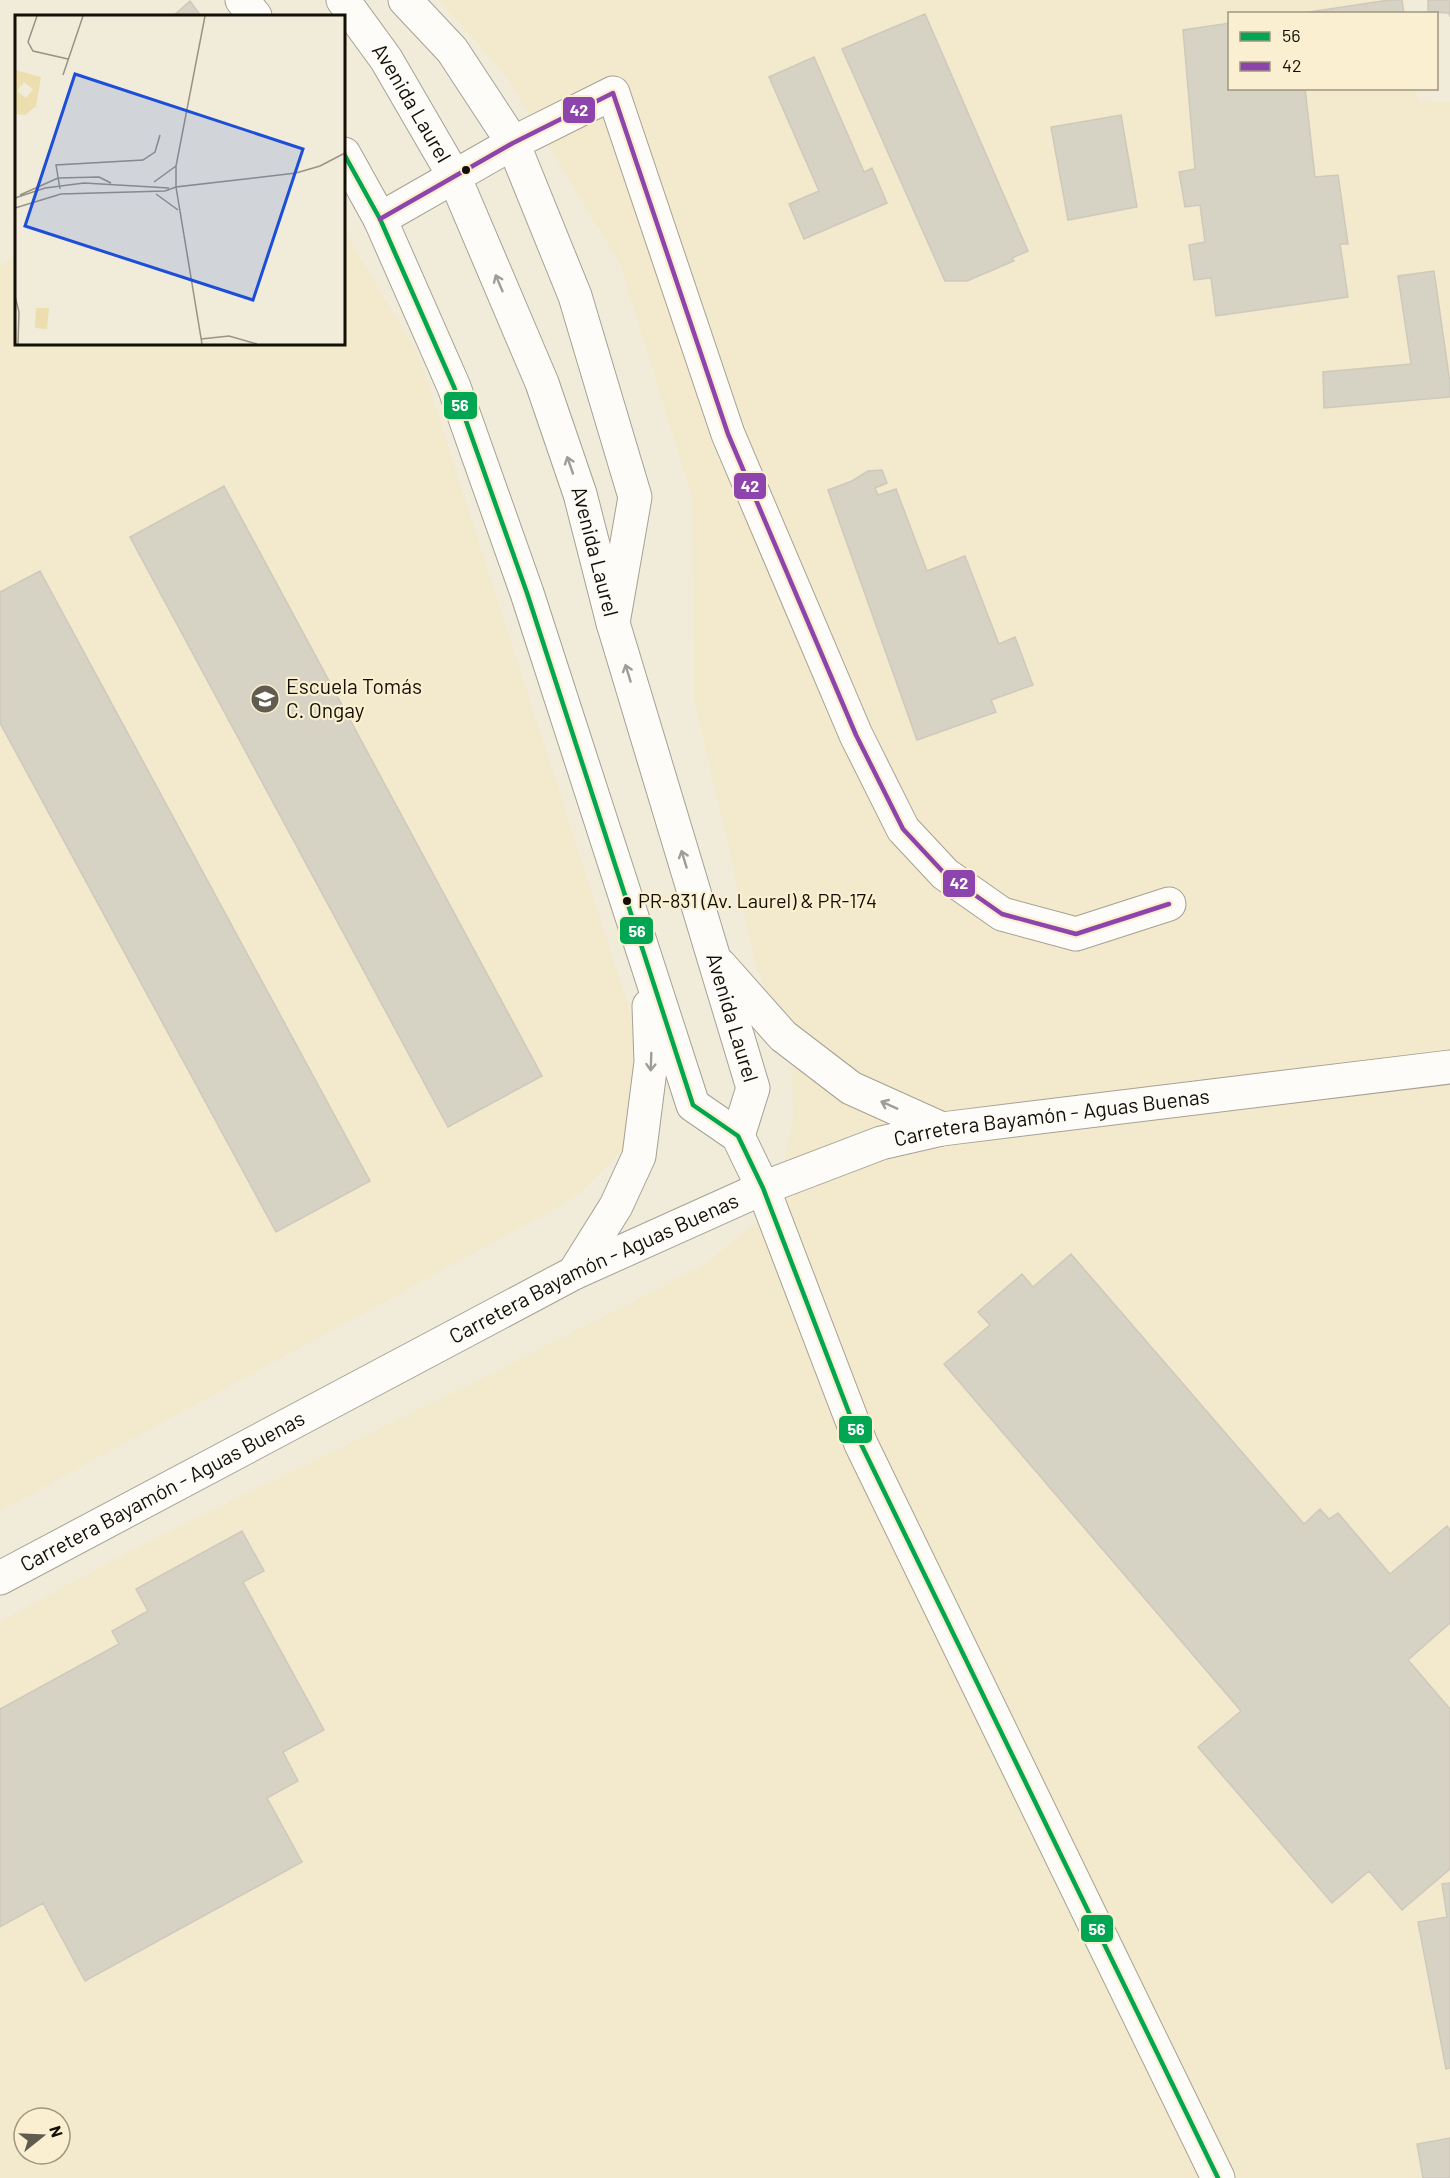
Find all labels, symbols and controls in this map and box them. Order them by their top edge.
legend [1228,12,1438,90]
inset map [15,15,345,345]
text: 56 [1282,24,1301,46]
street label: Avenida Laurel [368,38,457,166]
text: 42 [1282,54,1302,76]
line badge: 42 [562,96,596,124]
text: 42 [570,100,588,119]
unlabelled marker [460,164,472,176]
one-way arrow [493,274,504,292]
line badge: 56 [443,391,478,420]
text: 56 [451,395,469,414]
one-way arrow [563,456,574,474]
line badge: 42 [733,472,767,500]
text: 42 [741,476,759,495]
street label: Avenida Laurel [567,482,625,619]
one-way arrow [622,663,633,682]
place label: Escuela Tomás C. Ongay [286,673,422,722]
school or university icon: Escuela Tomás C. Ongay [249,683,281,715]
one-way arrow [678,850,689,869]
line badge: 42 [942,869,976,898]
text: 42 [950,873,968,892]
place label: PR-831 (Av. Laurel) & PR-174 [638,888,877,912]
marker: PR-831 (Av. Laurel) & PR-174 [621,895,633,907]
line badge: 56 [619,916,654,945]
text: 56 [628,921,646,940]
street label: Avenida Laurel [702,950,765,1085]
one-way arrow [645,1052,656,1072]
street label: Carretera Bayamón - Aguas Buenas [891,1082,1211,1151]
one-way arrow [880,1099,899,1110]
street label: Carretera Bayamón - Aguas Buenas [444,1187,742,1348]
street label: Carretera Bayamón - Aguas Buenas [15,1405,308,1576]
line badge: 56 [838,1415,873,1444]
text: 56 [847,1419,865,1438]
line badge: 56 [1080,1914,1114,1943]
text: 56 [1088,1919,1106,1938]
north arrow [12,2106,72,2166]
text: N [46,2123,67,2139]

